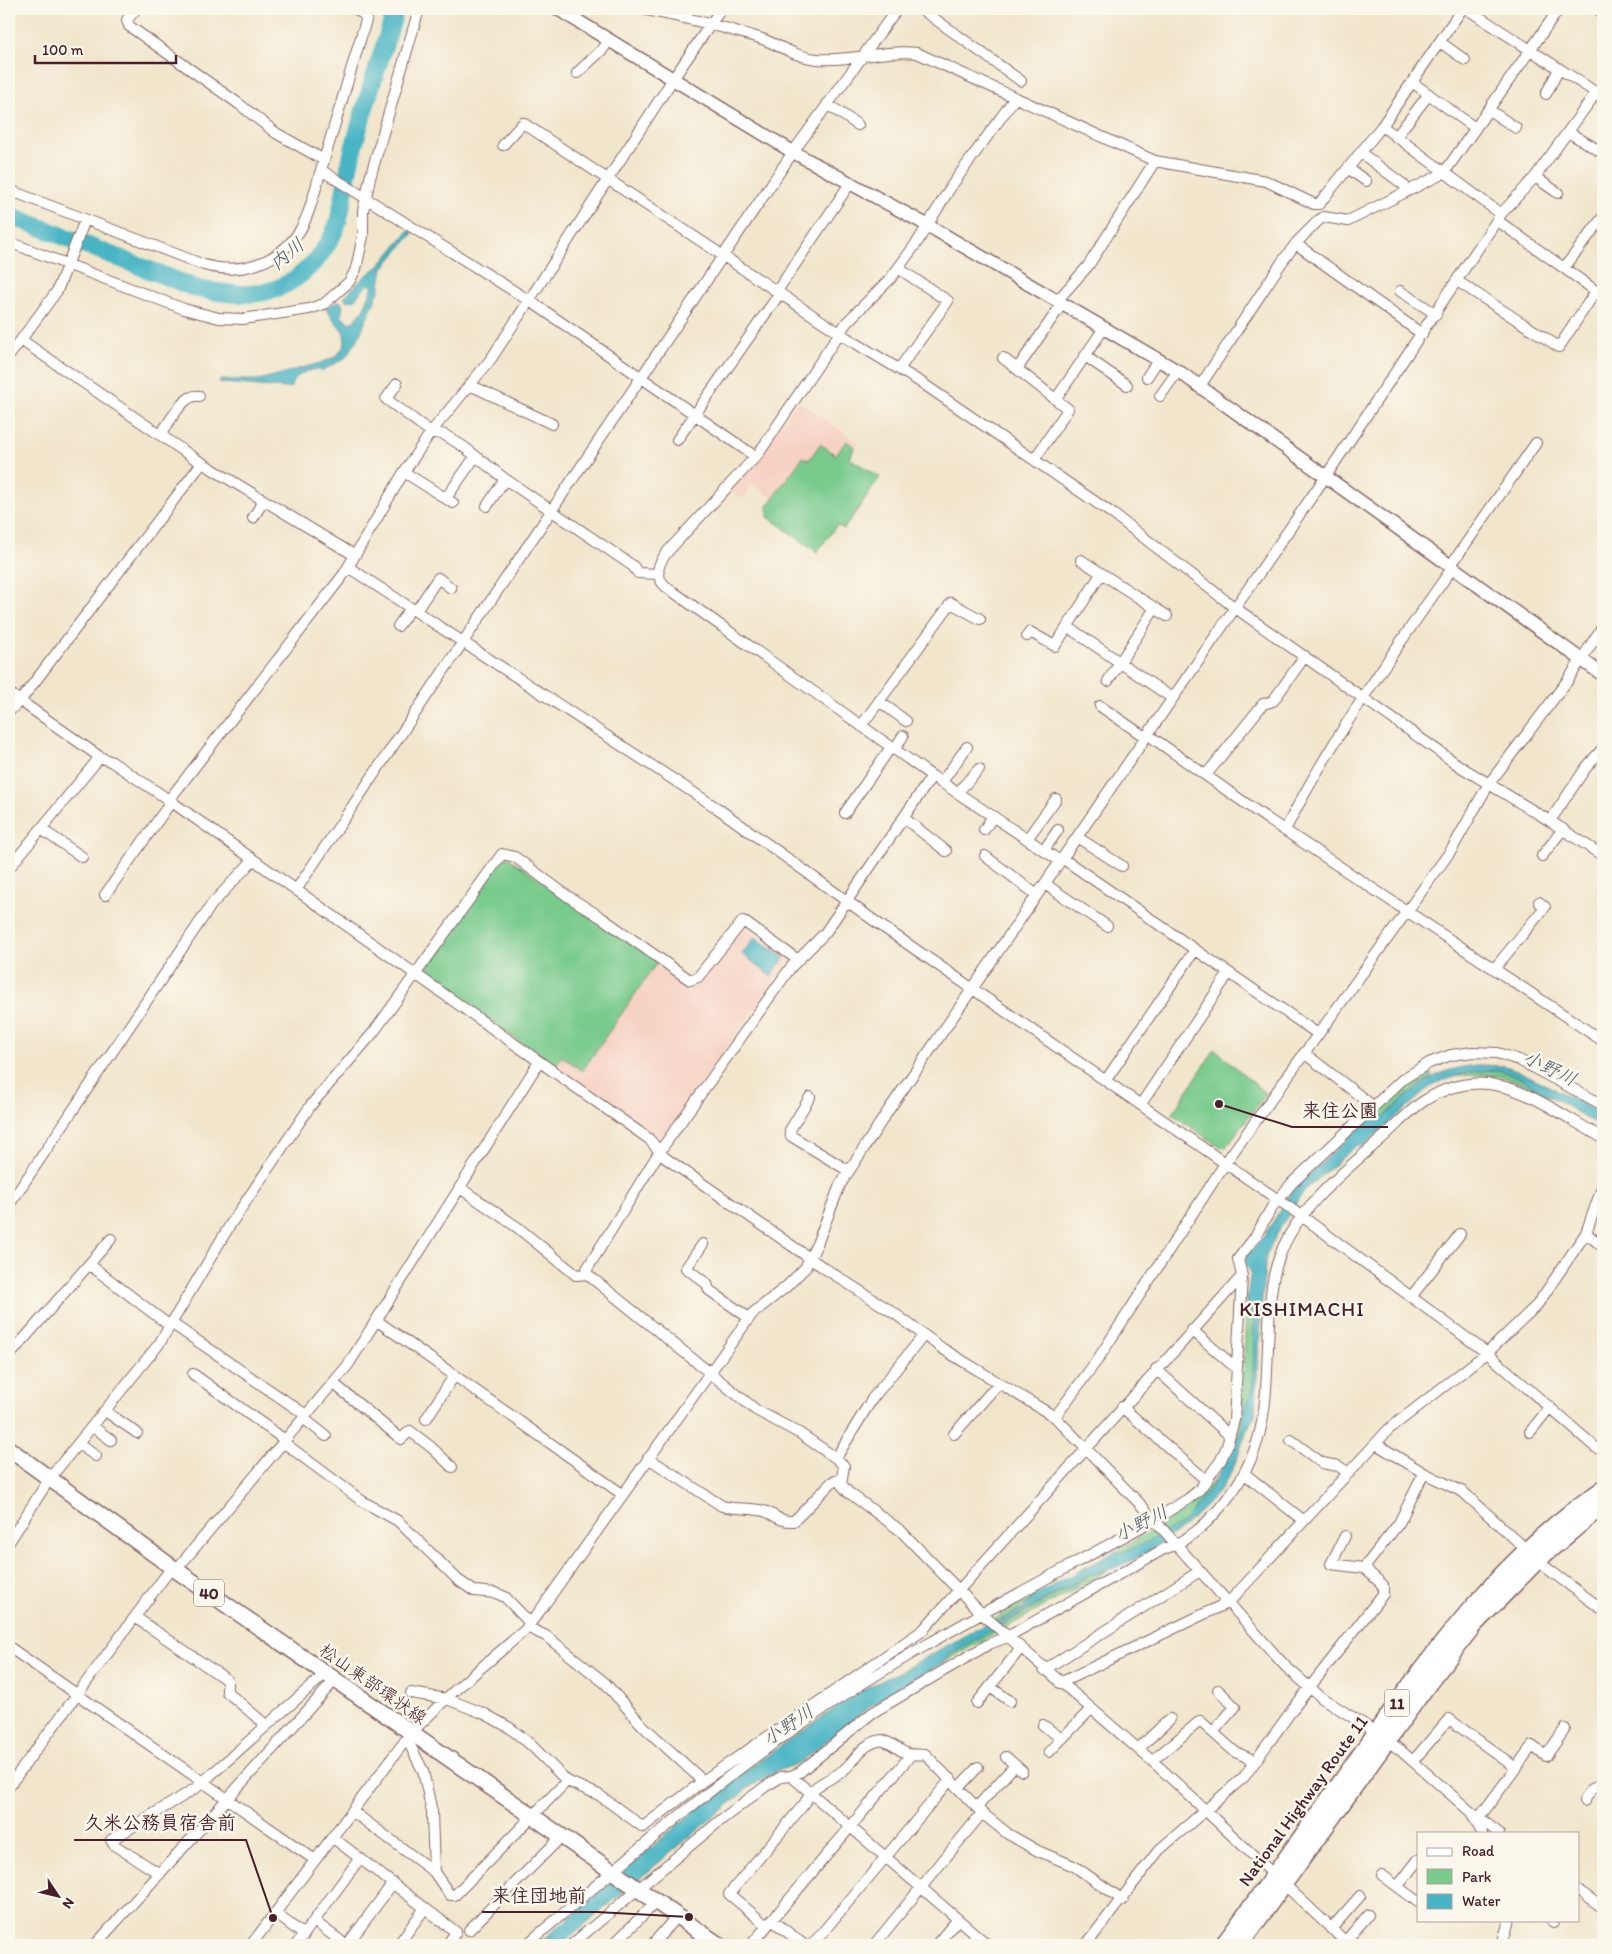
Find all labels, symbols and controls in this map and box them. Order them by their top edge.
scale bar [35,32,176,64]
text: 100 m [42,41,84,59]
water label: 内川 [265,233,309,275]
water label: 小野川 [1519,1045,1581,1091]
callout: 来住公園 [1292,1093,1388,1127]
text: 来住公園 [1302,1099,1378,1122]
district label: KISHIMACHI [1239,1297,1365,1321]
water label: 小野川 [1110,1500,1172,1546]
road number: 40 [194,1580,224,1606]
street label: 松山東部環状線 [315,1639,431,1729]
road number: 11 [1384,1690,1410,1716]
water label: 小野川 [758,1700,818,1750]
street label: National Highway Route 11 [1234,1711,1372,1891]
callout: 久米公務員宿舎前 [74,1806,246,1840]
text: 久米公務員宿舎前 [84,1811,236,1834]
legend [1417,1832,1580,1922]
text: Road [1462,1842,1495,1860]
text: Park [1462,1868,1492,1886]
north arrow [32,1872,82,1922]
callout: 来住団地前 [482,1878,597,1912]
text: 来住団地前 [491,1884,587,1907]
text: Water [1462,1892,1501,1910]
text: N [59,1894,78,1912]

